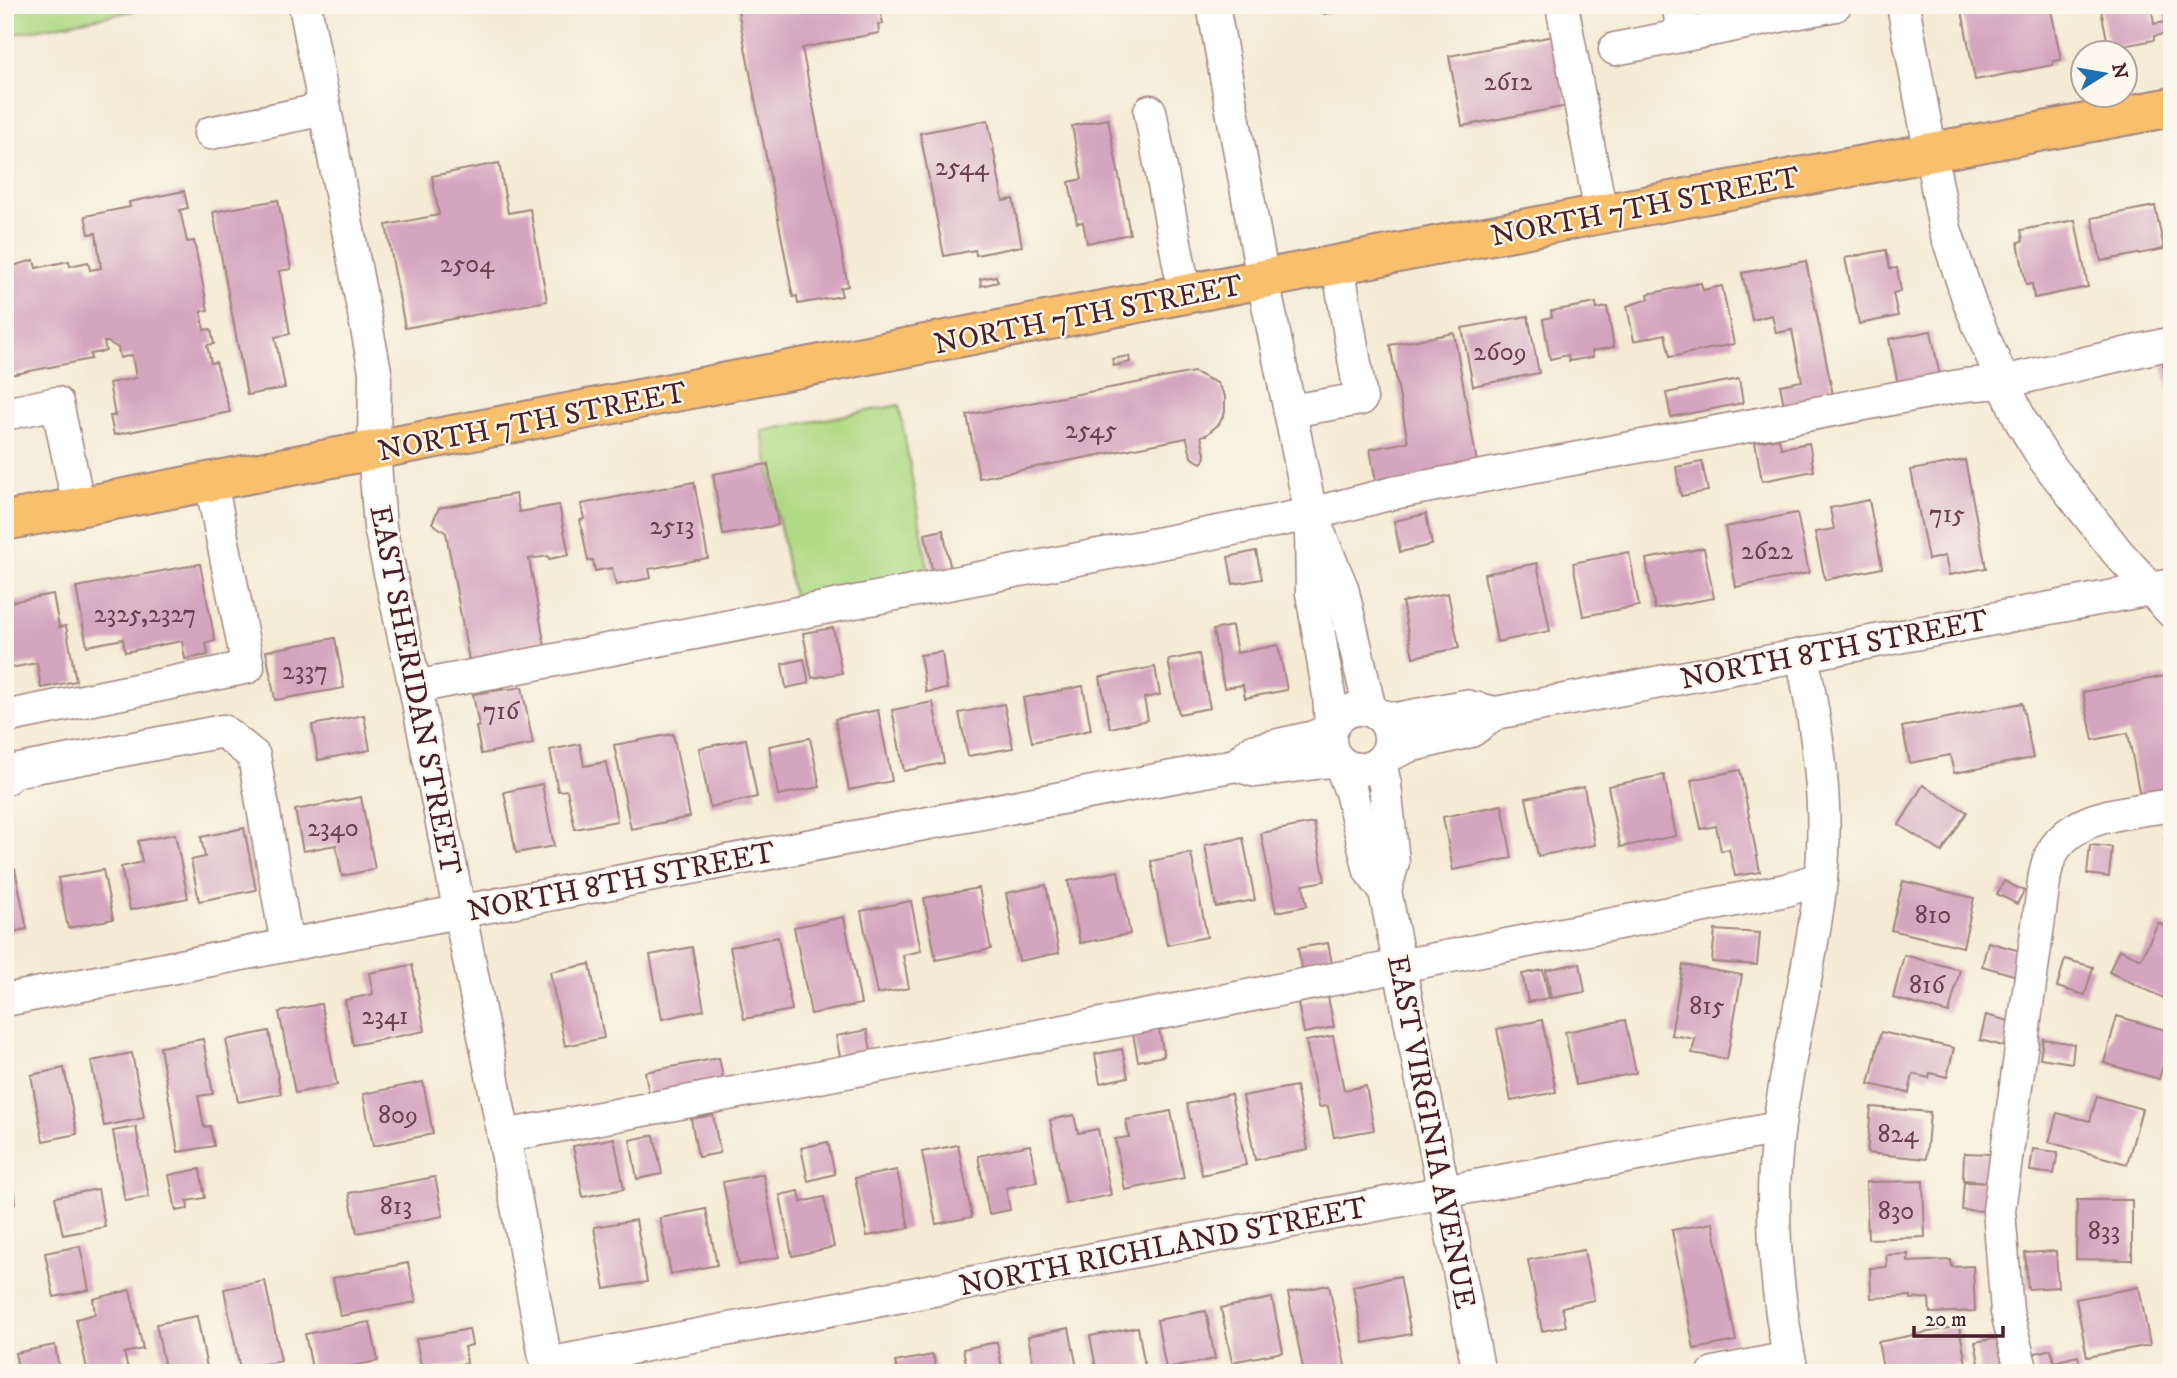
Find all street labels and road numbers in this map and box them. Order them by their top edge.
street label: NORTH 7TH STREET [1488,159,1803,256]
street label: NORTH 7TH STREET [931,267,1246,364]
street label: NORTH 7TH STREET [375,374,690,471]
street label: EAST SHERIDAN STREET [361,502,469,878]
street label: NORTH 8TH STREET [1677,602,1991,698]
street label: NORTH 8TH STREET [464,834,778,930]
street label: EAST VIRGINIA AVENUE [1378,952,1483,1312]
street label: NORTH RICHLAND STREET [956,1190,1371,1305]

